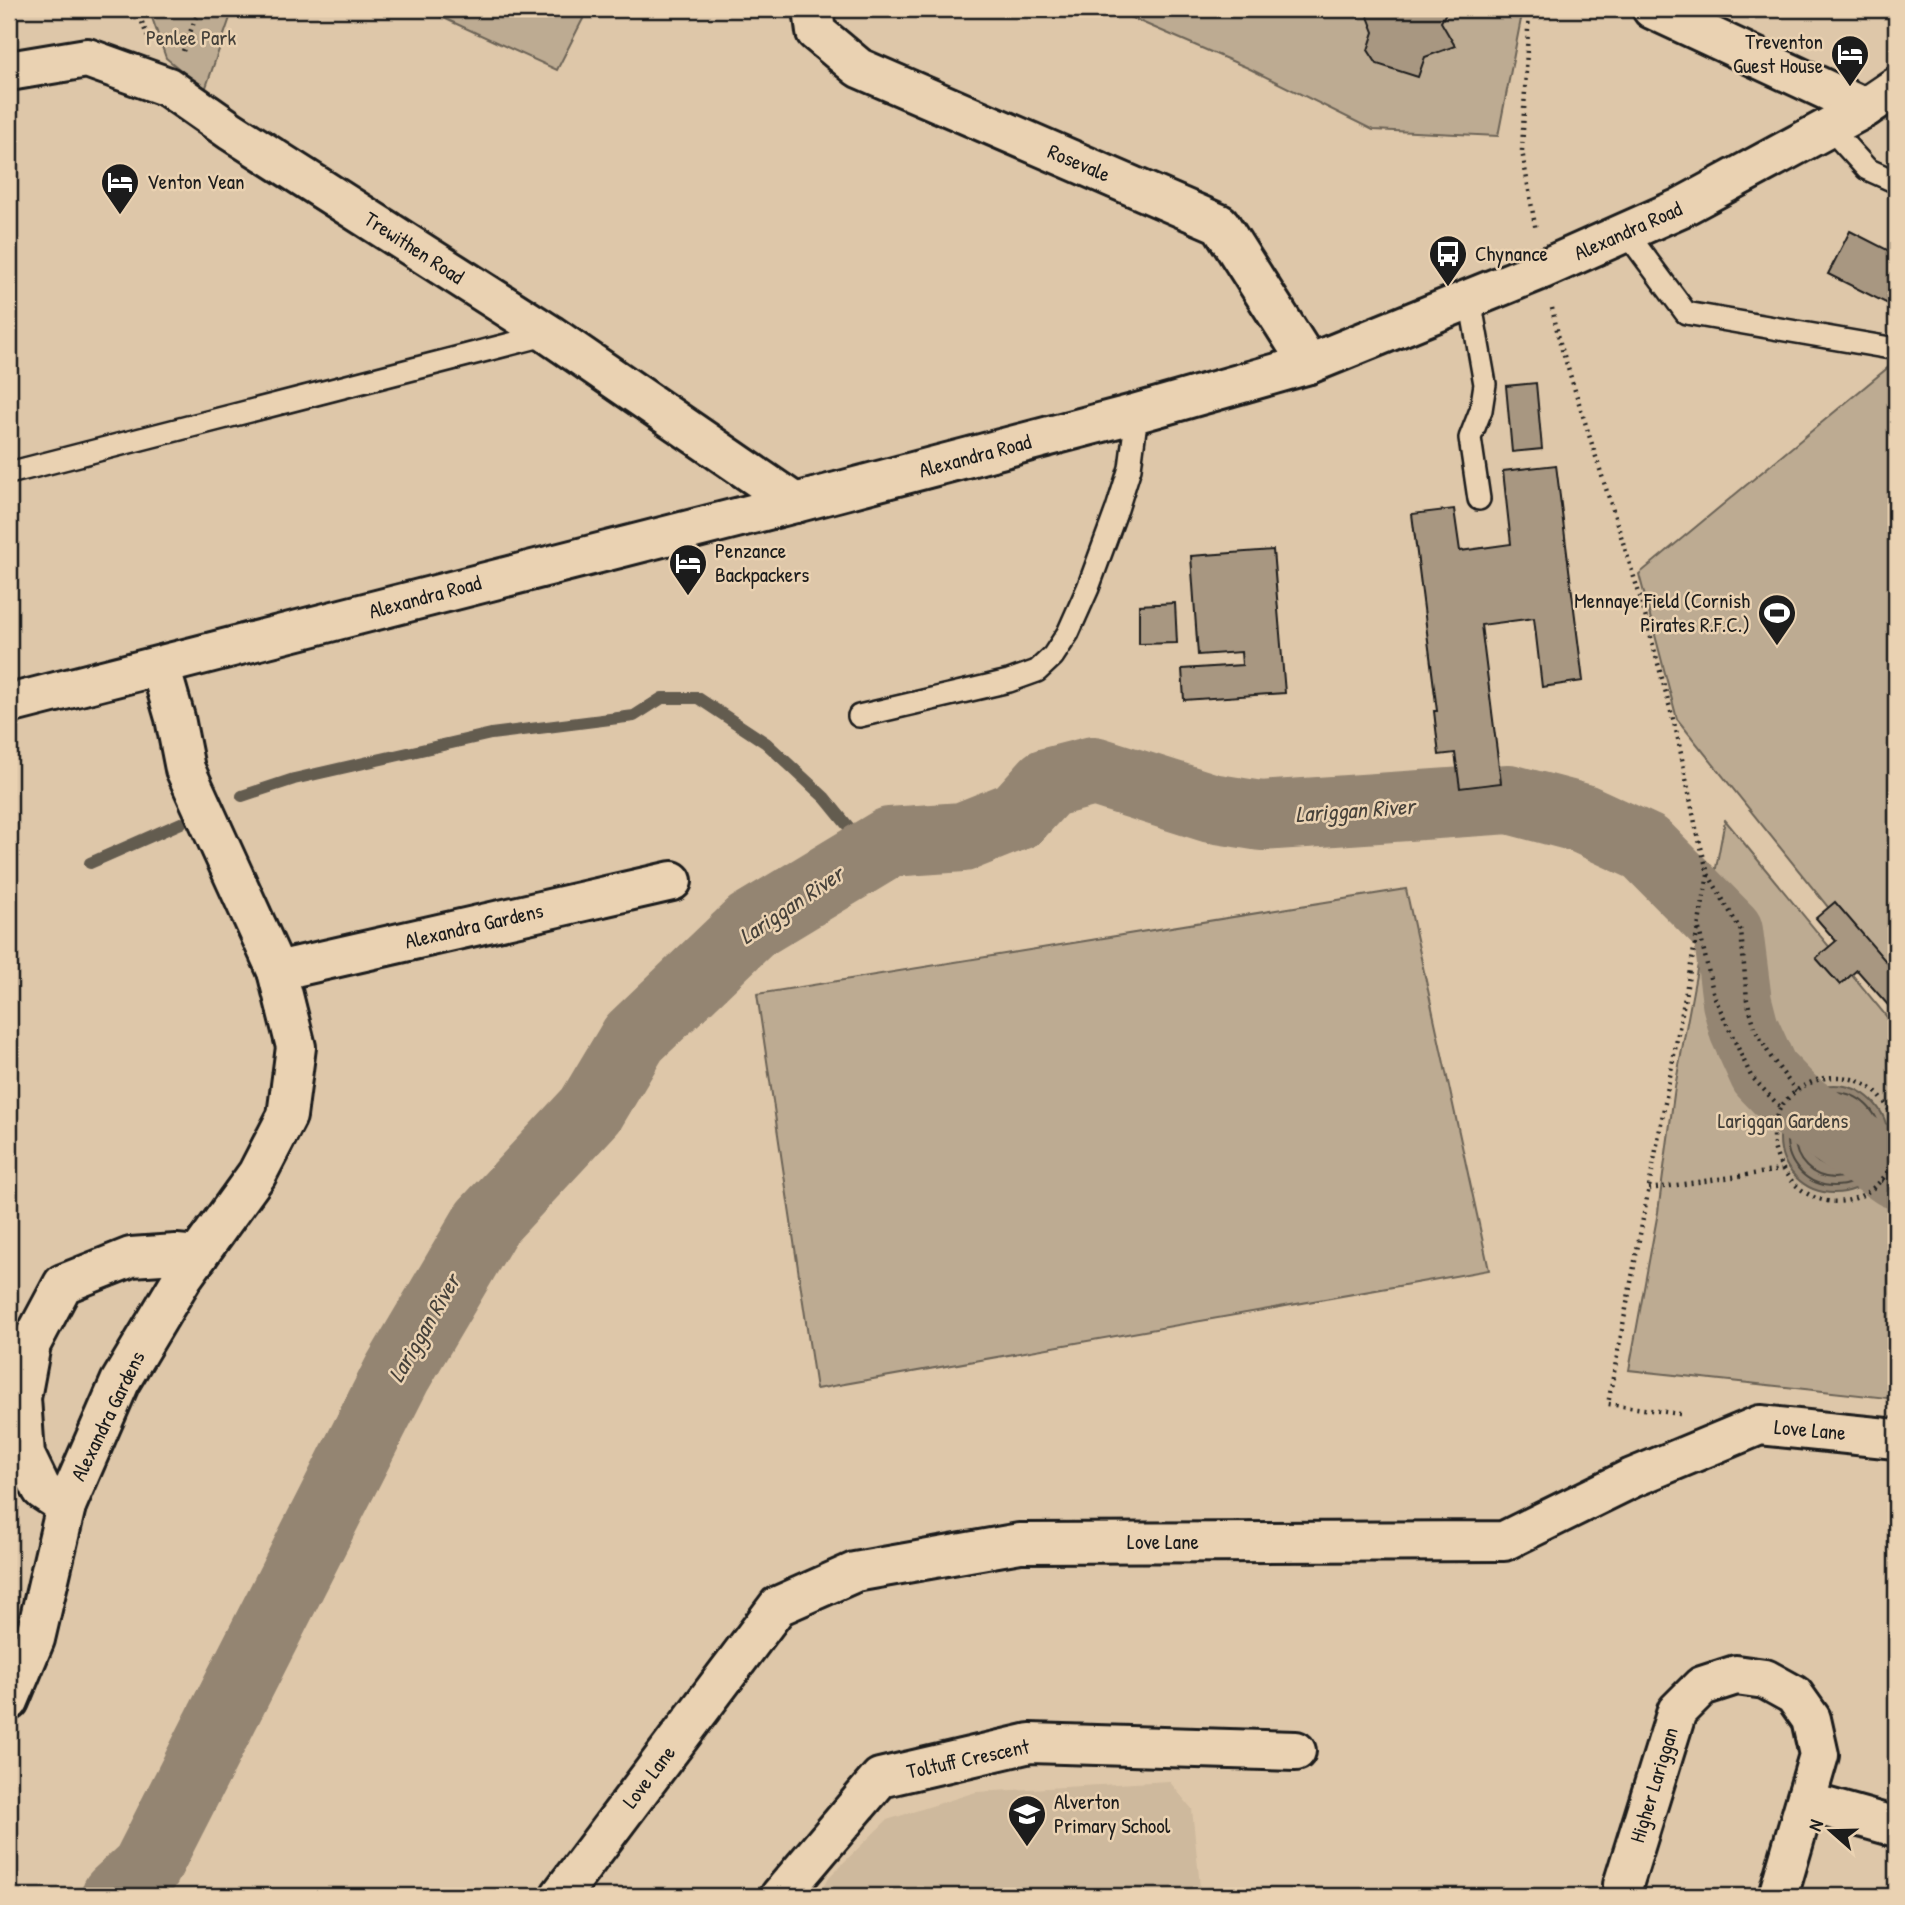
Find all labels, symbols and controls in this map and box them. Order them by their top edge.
park label: Penlee Park [146,23,236,52]
place label: Treventon Guest House [1733,27,1823,80]
hotel icon: Treventon Guest House [1829,33,1871,88]
street label: Rosevale [1044,136,1115,189]
hotel icon: Venton Vean [99,161,141,216]
place label: Venton Vean [147,167,245,196]
street label: Alexandra Road [1569,194,1686,267]
street label: Trewithen Road [359,204,470,291]
bus stop icon: Chynance [1427,233,1469,288]
place label: Chynance [1475,239,1548,268]
street label: Alexandra Road [916,427,1034,484]
place label: Penzance Backpackers [715,536,809,589]
hotel icon: Penzance Backpackers [667,542,709,597]
street label: Alexandra Road [366,568,484,625]
place label: Mennaye Field (Cornish Pirates R.F.C.) [1574,586,1750,639]
sports icon: Mennaye Field (Cornish Pirates R.F.C.) [1756,592,1798,647]
water label: Lariggan River [1294,790,1419,830]
water label: Lariggan River [732,857,852,952]
street label: Alexandra Gardens [402,896,546,956]
park label: Lariggan Gardens [1718,1106,1848,1135]
water label: Lariggan River [380,1266,469,1388]
street label: Alexandra Gardens [64,1346,152,1486]
street label: Love Lane [1773,1412,1847,1447]
street label: Love Lane [1127,1527,1199,1556]
street label: Higher Lariggan [1622,1724,1685,1846]
street label: Toltuff Crescent [904,1731,1033,1786]
street label: Love Lane [615,1739,682,1814]
place label: Alverton Primary School [1054,1787,1171,1840]
school or university icon: Alverton Primary School [1006,1793,1048,1848]
north arrow [1797,1797,1867,1867]
text: N [1801,1816,1829,1834]

